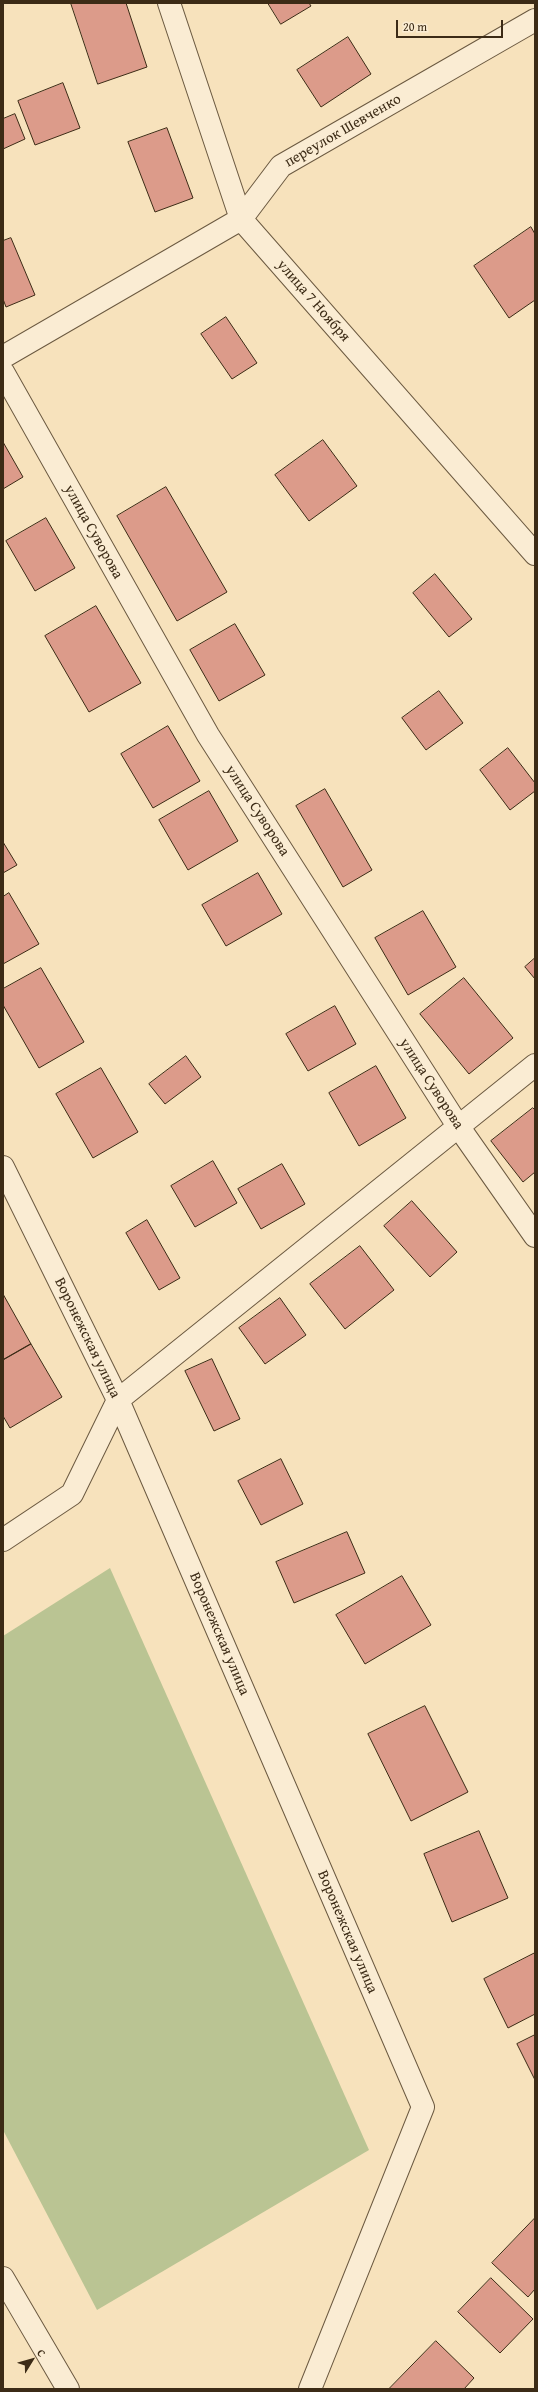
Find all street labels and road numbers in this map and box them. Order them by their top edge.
street label: переулок Шевченко [282,90,404,172]
street label: улица 7 Ноября [272,256,354,346]
street label: улица Суворова [60,482,126,582]
street label: улица Суворова [221,762,293,860]
street label: улица Суворова [395,1035,467,1133]
street label: Воронежская улица [50,1275,124,1401]
street label: Воронежская улица [185,1570,253,1698]
street label: Воронежская улица [313,1868,381,1996]

